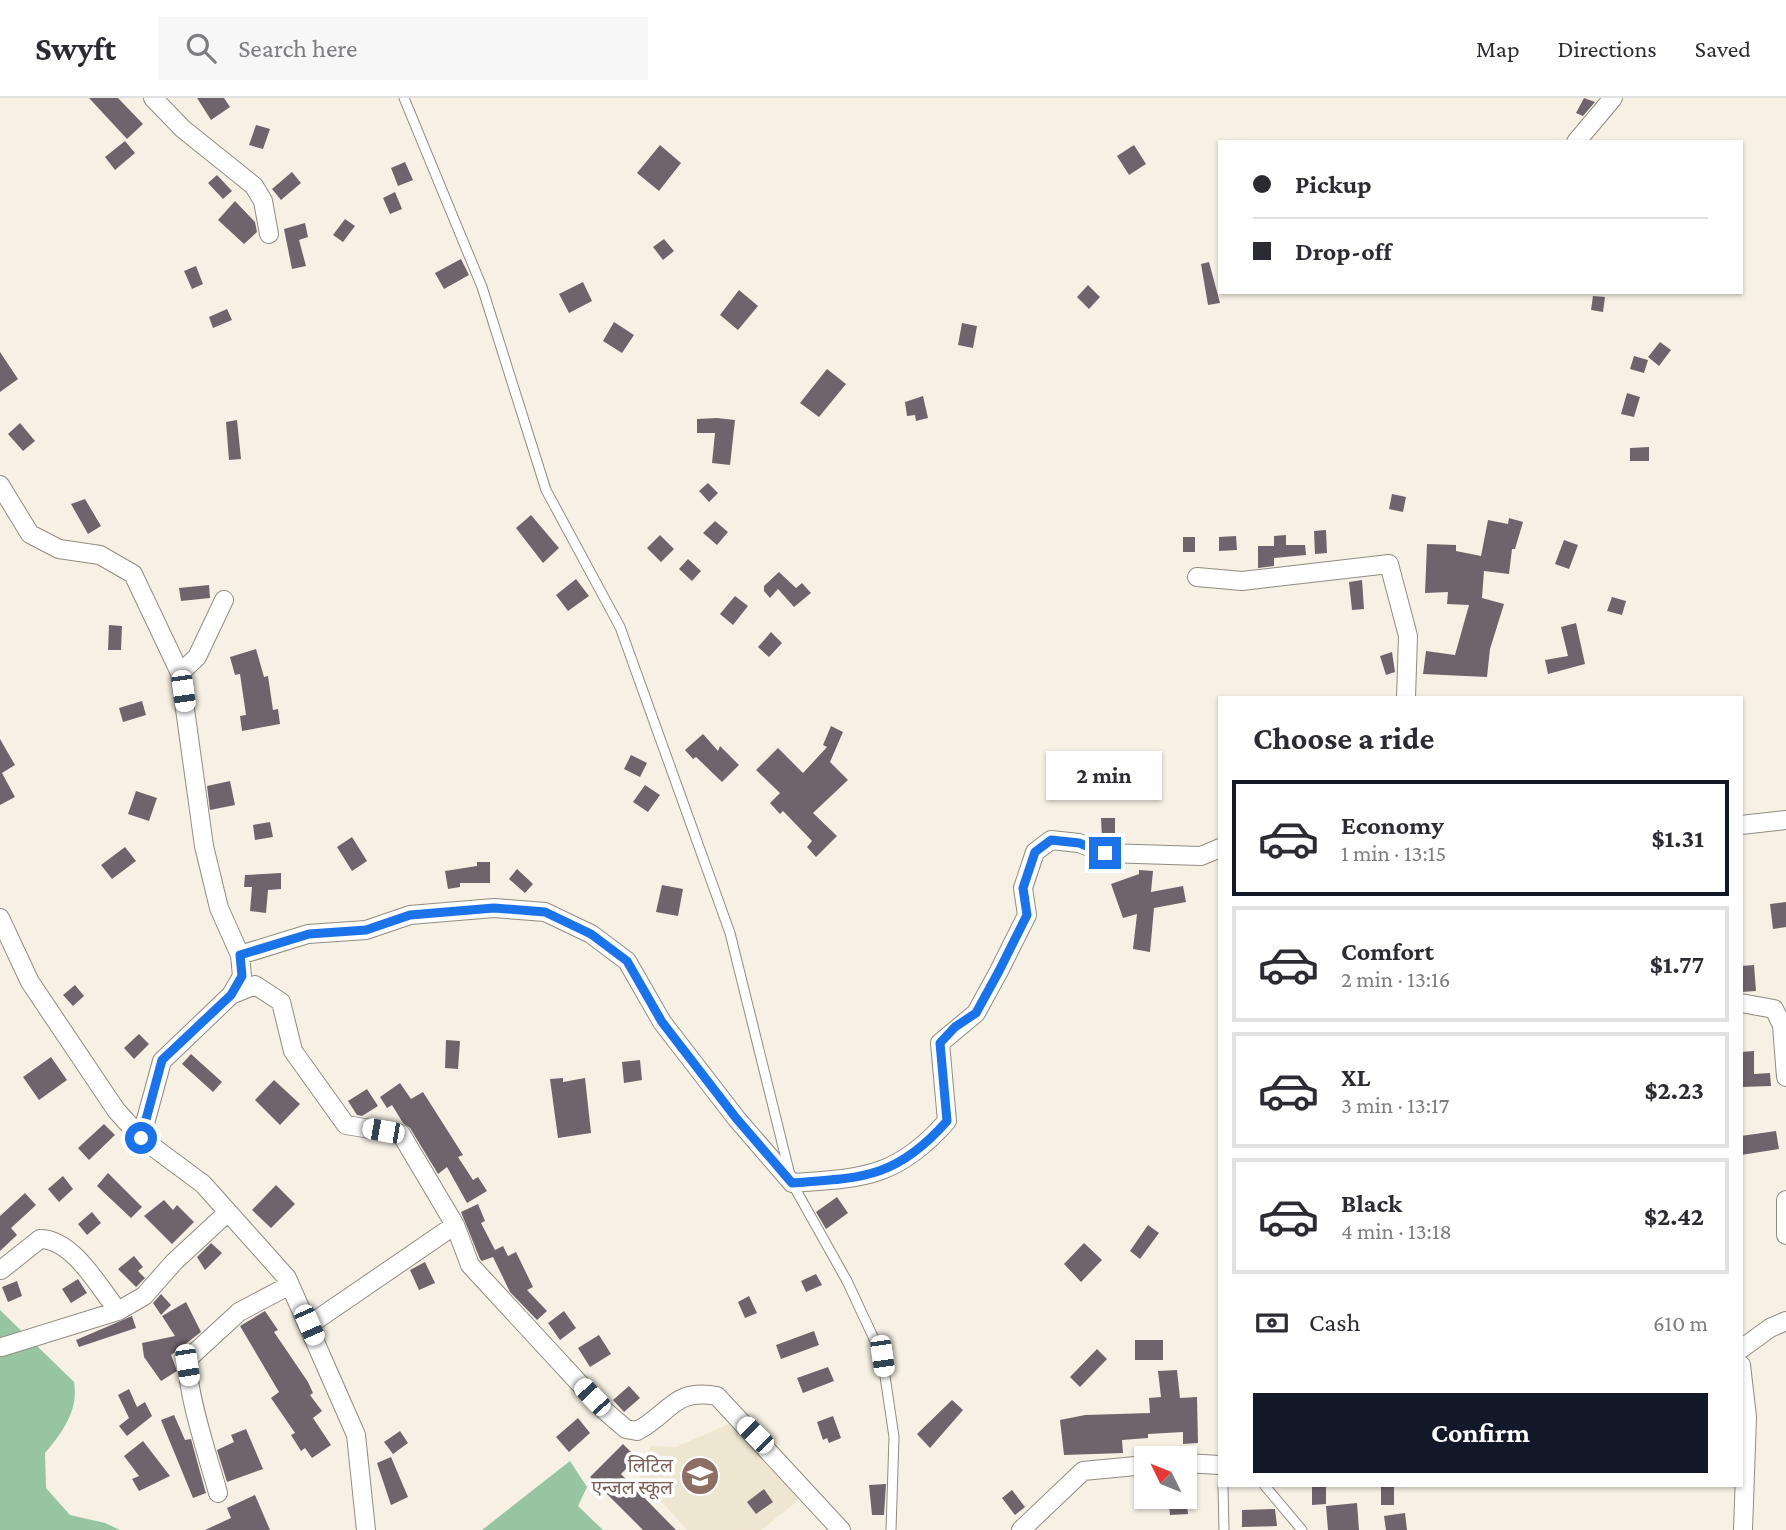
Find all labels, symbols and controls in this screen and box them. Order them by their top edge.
search box [158,17,648,80]
icon: search [182,29,220,67]
text: Swyft [35,30,116,67]
text: Search here [238,34,357,63]
text: Map [1476,35,1520,62]
text: Directions [1558,35,1657,62]
text: Saved [1695,35,1751,62]
text: Pickup [1295,170,1372,199]
text: Drop-off [1295,237,1392,266]
car [170,669,197,713]
text: Choose a ride [1253,720,1434,756]
callout: 2 min [1047,752,1163,800]
text: 2 min [1076,762,1132,788]
icon: car [1257,807,1320,870]
text: Economy [1341,811,1444,840]
text: $1.31 [1652,824,1704,853]
route end [1089,837,1121,869]
text: 1 min · 13:15 [1341,840,1446,866]
icon: car [1257,933,1320,996]
text: Comfort [1341,937,1434,966]
text: $1.77 [1650,950,1704,979]
text: 2 min · 13:16 [1341,966,1450,992]
icon: car [1257,1059,1320,1122]
text: XL [1341,1063,1370,1092]
text: $2.23 [1645,1076,1704,1105]
text: 3 min · 13:17 [1341,1092,1449,1118]
car [361,1117,406,1145]
route start [125,1122,157,1154]
icon: car [1257,1185,1320,1248]
text: Black [1341,1189,1402,1218]
text: $2.42 [1644,1202,1704,1231]
text: 4 min · 13:18 [1341,1218,1452,1244]
car [291,1302,328,1348]
icon: cash [1253,1304,1291,1342]
text: Cash [1309,1308,1360,1337]
text: 610 m [1653,1310,1708,1336]
car [869,1334,896,1378]
car [174,1343,201,1387]
car [570,1374,615,1420]
button: Confirm [1253,1393,1708,1473]
car [733,1413,778,1457]
north arrow [1134,1446,1197,1508]
map controls [1134,1446,1197,1509]
place label: लिटिल एन्जल स्कूल [591,1455,674,1500]
school or university icon: लिटिल एन्जल स्कूल [679,1455,721,1497]

